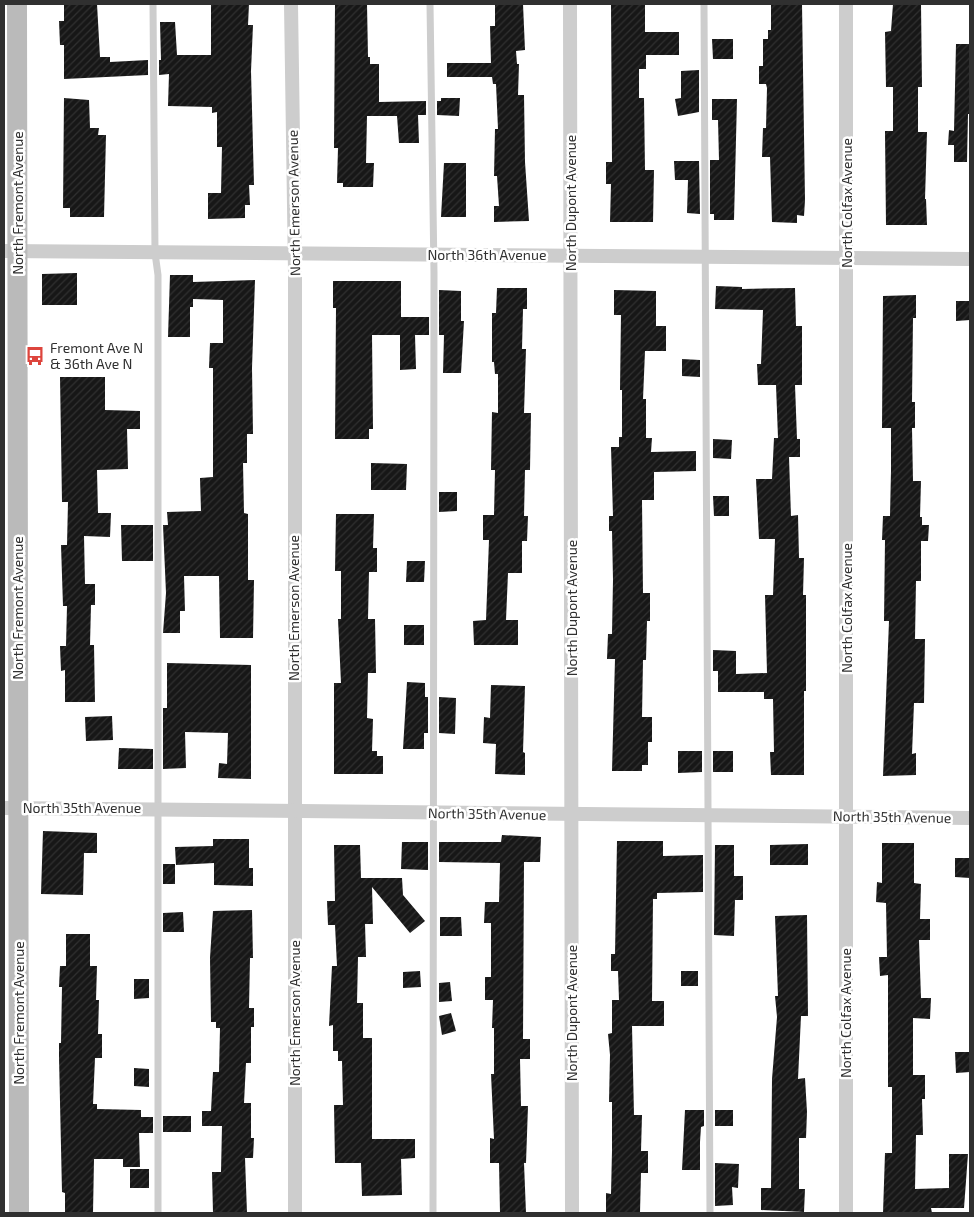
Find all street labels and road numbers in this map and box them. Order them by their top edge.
street label: North Emerson Avenue [284,130,303,276]
street label: North Fremont Avenue [9,131,26,275]
street label: North Dupont Avenue [562,135,579,271]
street label: North Colfax Avenue [838,138,855,268]
street label: North 36th Avenue [428,246,547,263]
street label: North Emerson Avenue [285,535,302,681]
street label: North Fremont Avenue [9,536,26,680]
street label: North Dupont Avenue [563,540,580,676]
street label: North Colfax Avenue [838,543,855,673]
street label: North 35th Avenue [23,799,141,816]
street label: North 35th Avenue [428,804,546,823]
street label: North 35th Avenue [833,807,951,826]
street label: North Emerson Avenue [286,940,303,1086]
street label: North Fremont Avenue [10,941,27,1085]
street label: North Dupont Avenue [563,945,580,1081]
street label: North Colfax Avenue [837,948,854,1078]

